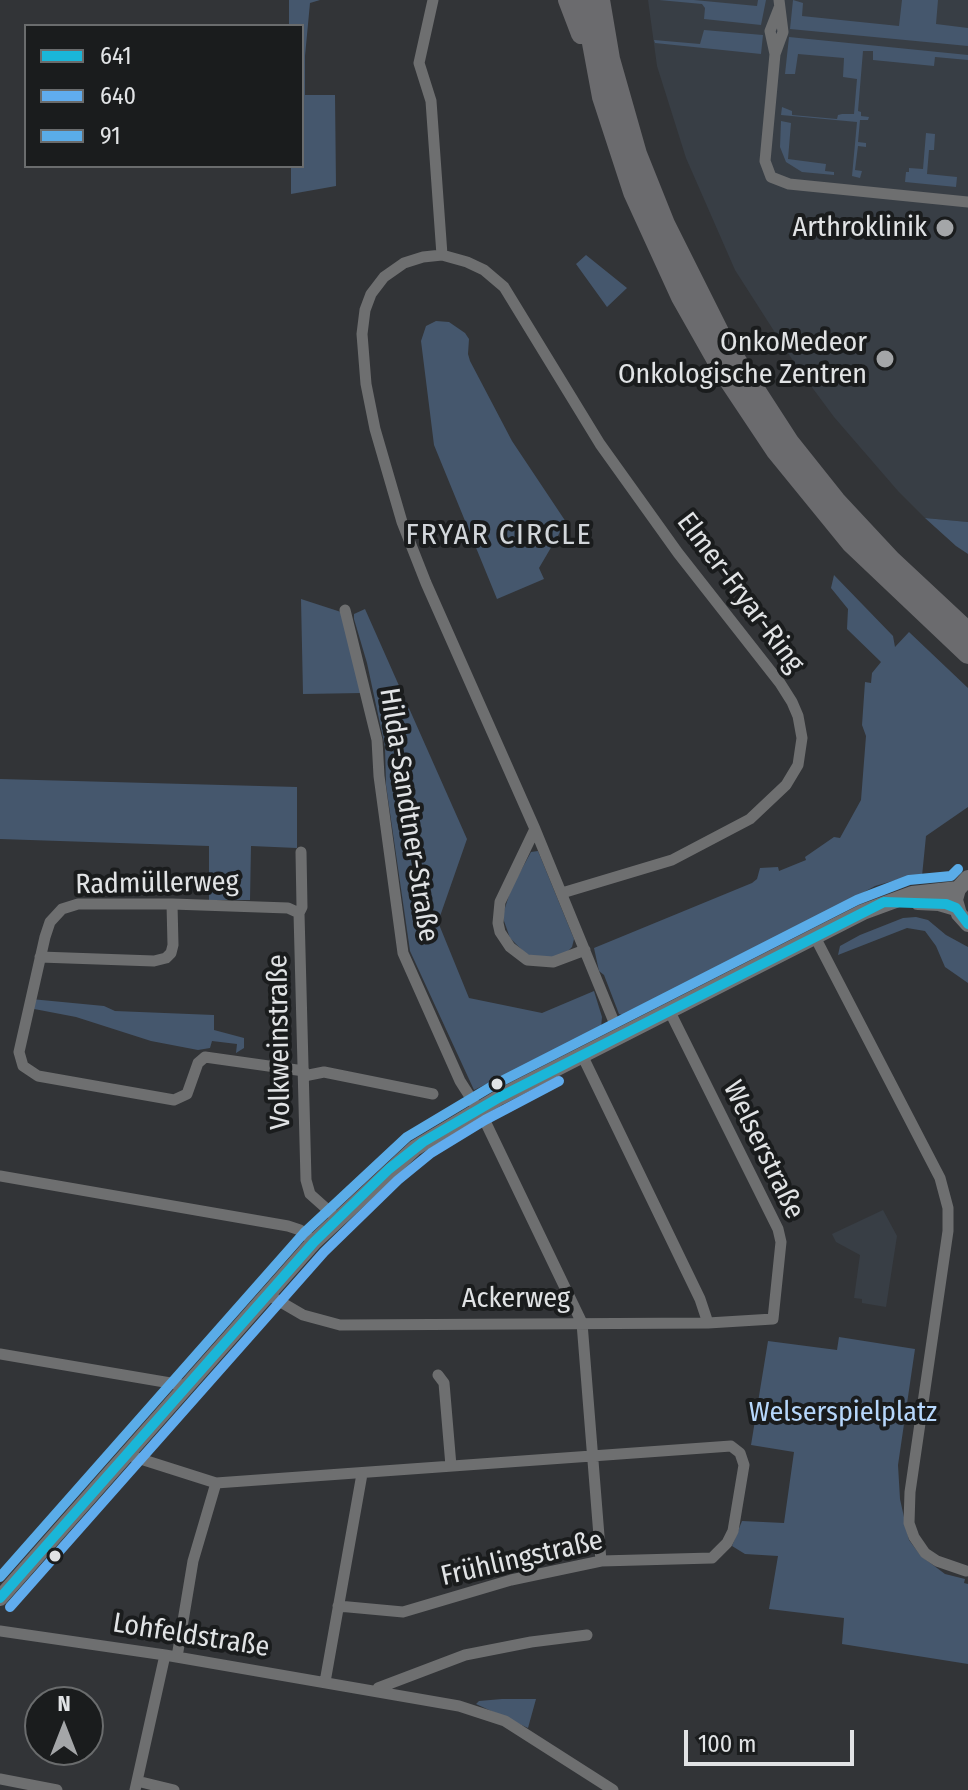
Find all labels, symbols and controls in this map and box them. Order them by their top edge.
legend [24,24,304,168]
text: 641 [100,42,132,70]
text: 640 [100,82,136,110]
text: 91 [100,122,121,150]
place label: Arthroklinik [793,211,927,245]
marker: Arthroklinik [934,217,956,239]
place label: OnkoMedeor Onkologische Zentren [618,326,867,392]
marker: OnkoMedeor Onkologische Zentren [874,348,896,370]
street label: Elmer-Fryar-Ring [669,507,811,679]
district label: FRYAR CIRCLE [405,518,593,554]
street label: Hilda-Sandtner-Straße [371,686,445,944]
street label: Radmüllerweg [75,866,239,902]
street label: Volkweinstraße [262,954,298,1130]
street label: Welserstraße [715,1075,811,1225]
unlabelled marker [489,1076,505,1092]
street label: Ackerweg [462,1282,570,1316]
park label: Welserspielplatz [749,1396,937,1430]
street label: Frühlingstraße [438,1524,606,1594]
unlabelled marker [47,1548,63,1564]
street label: Lohfeldstraße [110,1607,272,1665]
north arrow [24,1686,104,1766]
text: N [57,1690,71,1717]
scale bar [688,1714,858,1764]
text: 100 m [698,1730,756,1758]

